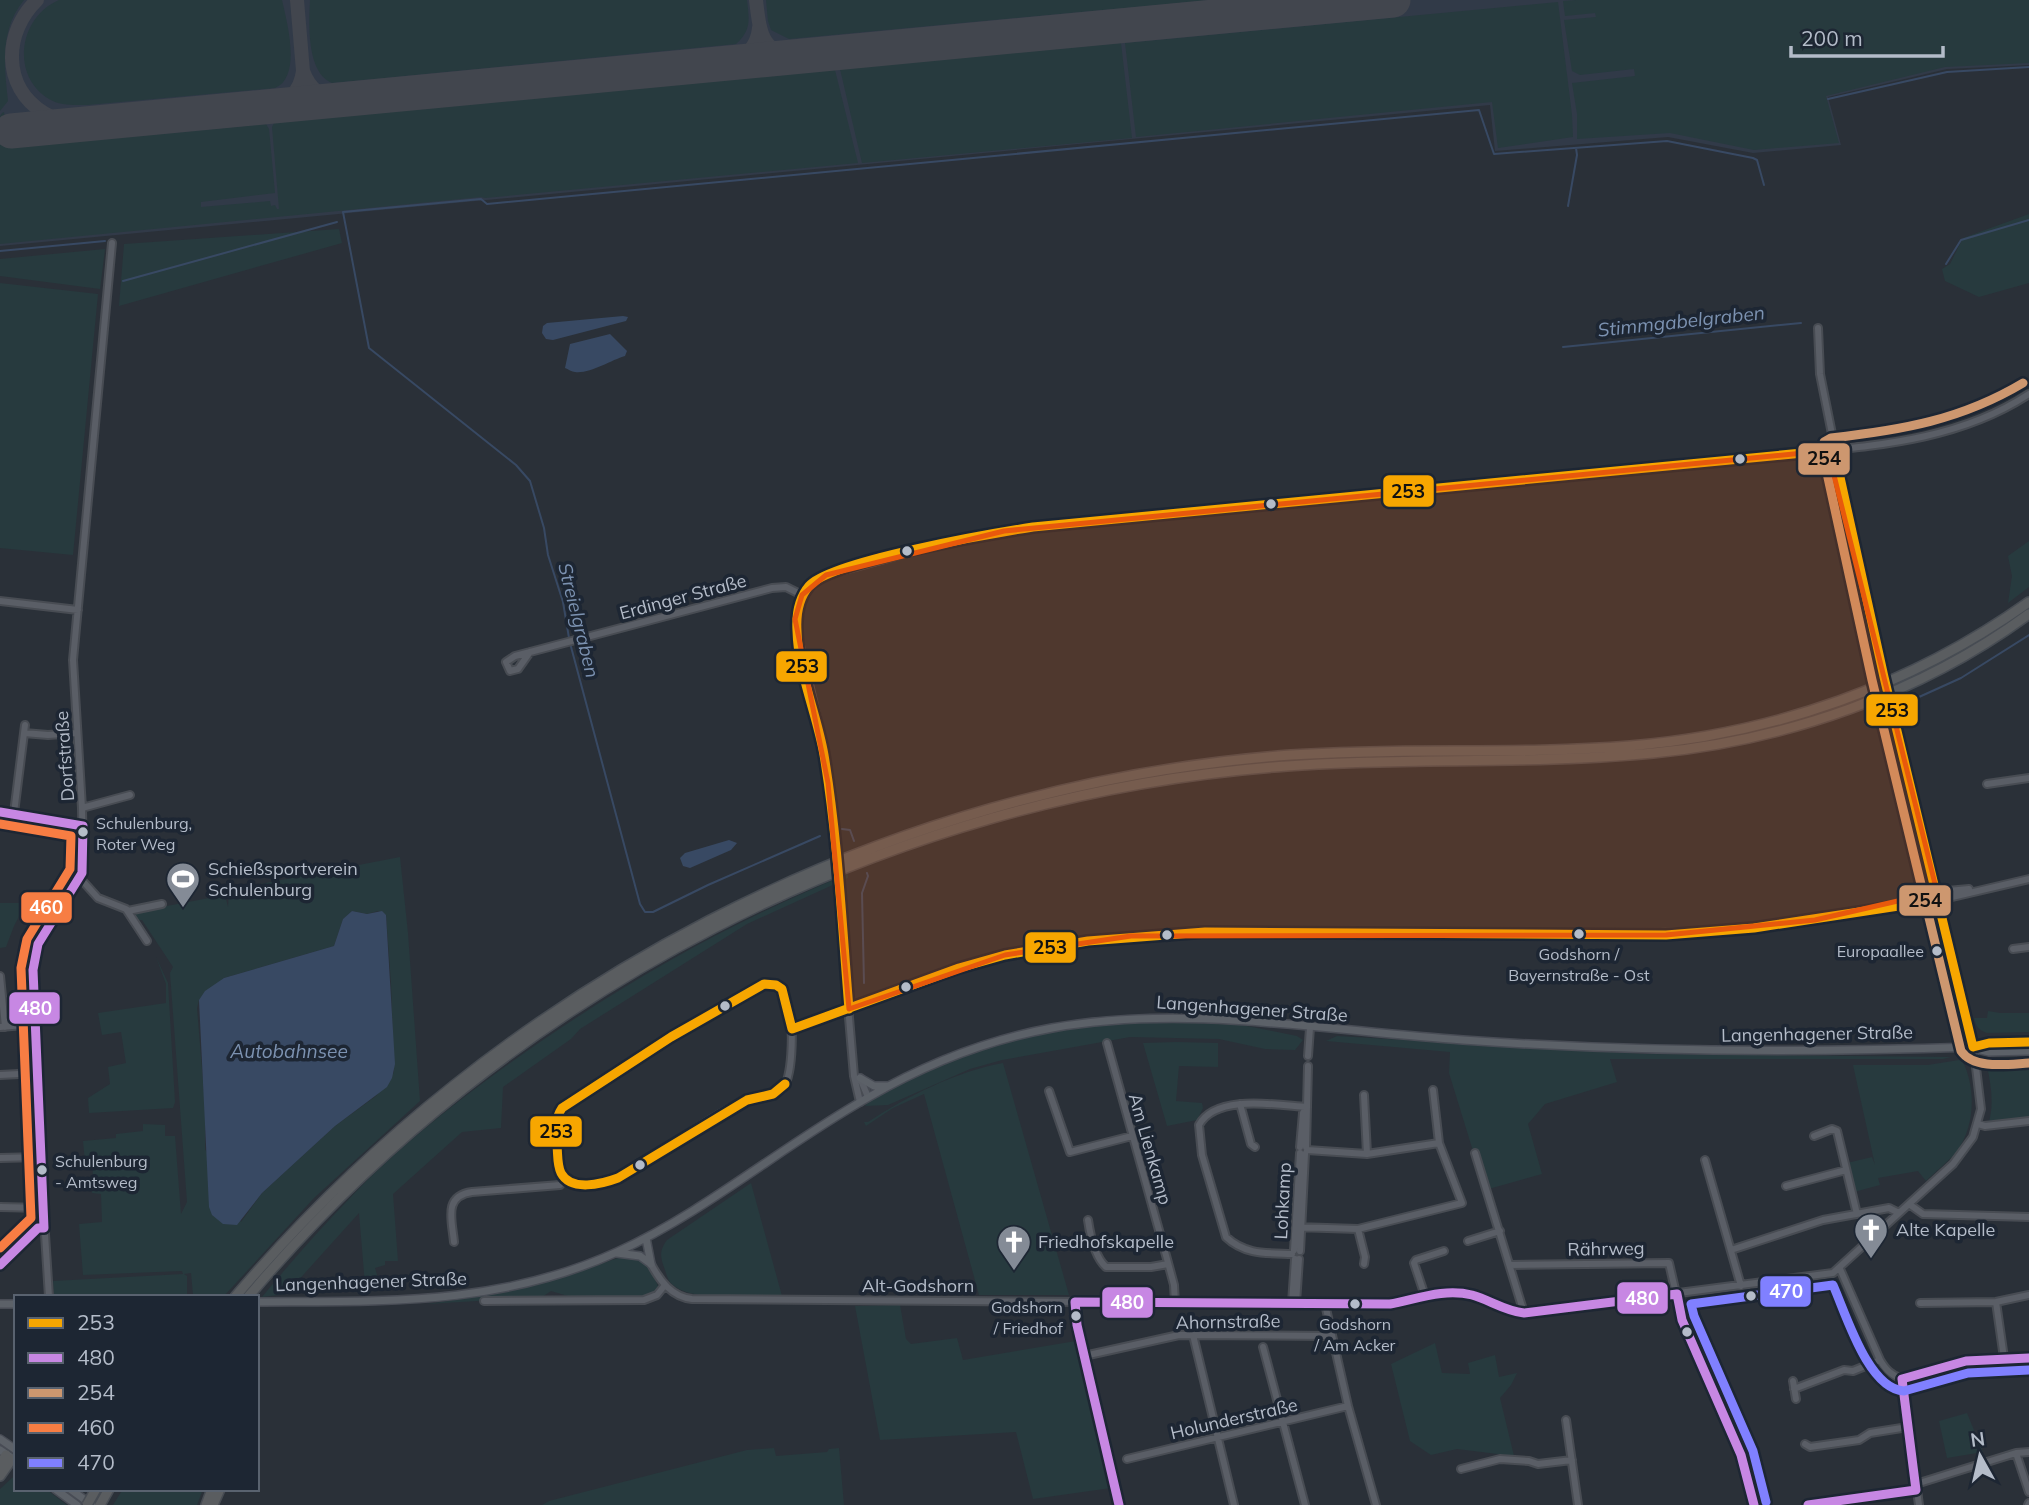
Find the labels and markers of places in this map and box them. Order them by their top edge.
unlabelled marker [1733,452,1747,466]
unlabelled marker [1264,497,1278,511]
unlabelled marker [900,544,914,558]
place label: Schulenburg, Roter Weg [96,813,192,854]
marker: Schulenburg, Roter Weg [76,825,90,839]
place label: Schießsportverein Schulenburg [208,857,358,901]
sports icon: Schießsportverein Schulenburg [164,860,202,909]
marker: Godshorn / Bayernstraße - Ost [1572,927,1586,941]
unlabelled marker [1160,928,1174,942]
place label: Europaallee [1837,941,1924,961]
place label: Godshorn / Bayernstraße - Ost [1508,944,1650,985]
marker: Europaallee [1930,944,1944,958]
unlabelled marker [899,980,913,994]
unlabelled marker [718,999,732,1013]
place label: Schulenburg - Amtsweg [55,1151,148,1192]
unlabelled marker [633,1158,647,1172]
marker: Schulenburg - Amtsweg [35,1163,49,1177]
church icon: Alte Kapelle [1852,1211,1890,1260]
place label: Alte Kapelle [1896,1218,1995,1241]
church icon: Friedhofskapelle [995,1223,1033,1272]
place label: Friedhofskapelle [1038,1230,1174,1253]
unlabelled marker [1744,1289,1758,1303]
place label: Godshorn / Friedhof [991,1297,1064,1338]
marker: Godshorn / Am Acker [1348,1297,1362,1311]
marker: Godshorn / Friedhof [1069,1309,1083,1323]
place label: Godshorn / Am Acker [1314,1314,1396,1355]
unlabelled marker [1680,1325,1694,1339]

